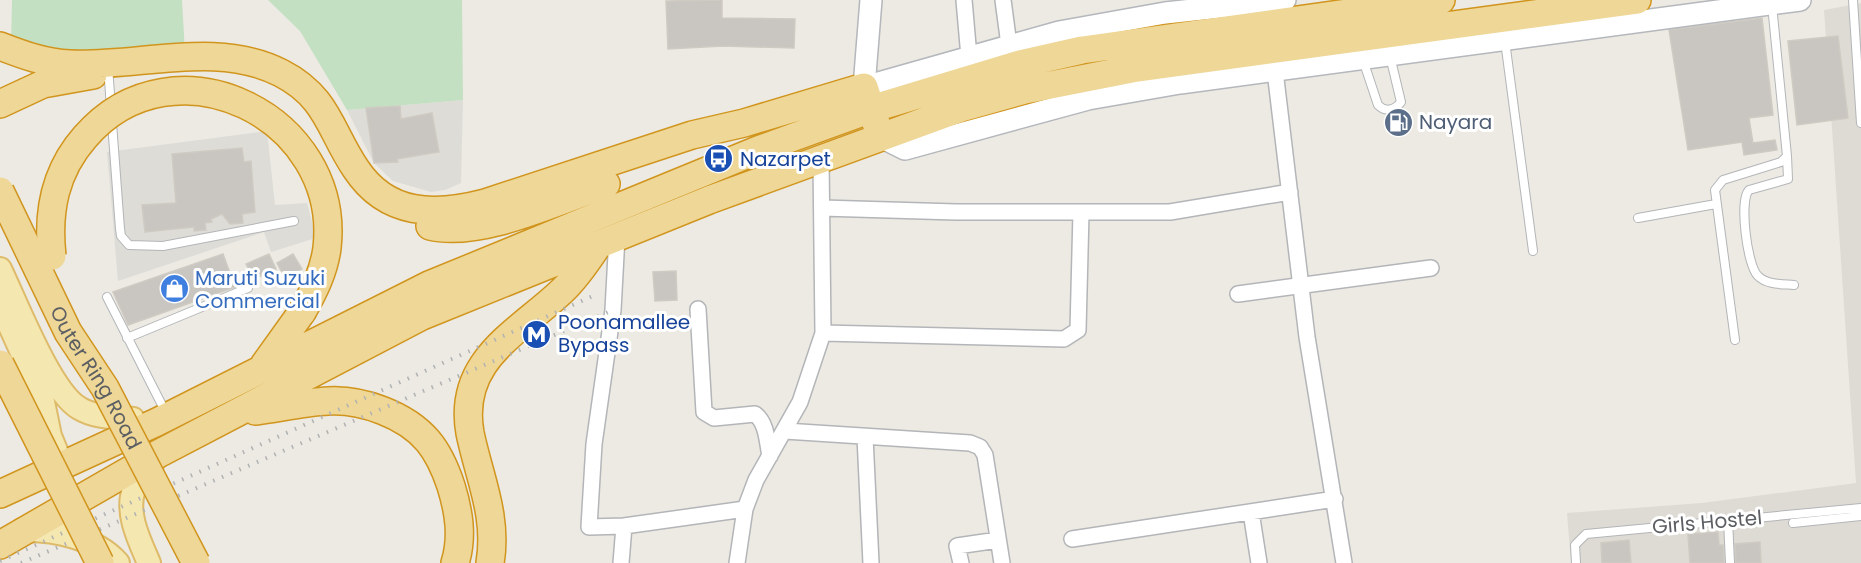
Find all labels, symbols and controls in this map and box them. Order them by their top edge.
fuel station icon: Nayara [1382,106,1414,138]
place label: Nayara [1419,108,1492,136]
bus stop icon: Nazarpet [703,143,735,175]
place label: Nazarpet [740,145,831,173]
place label: Maruti Suzuki Commercial [195,264,325,315]
shop icon: Maruti Suzuki Commercial [158,273,190,305]
street label: Outer Ring Road [43,301,148,454]
place label: Poonamallee Bypass [558,308,690,359]
metro station icon: Poonamallee Bypass [521,318,553,350]
street label: Girls Hostel [1651,503,1763,541]

